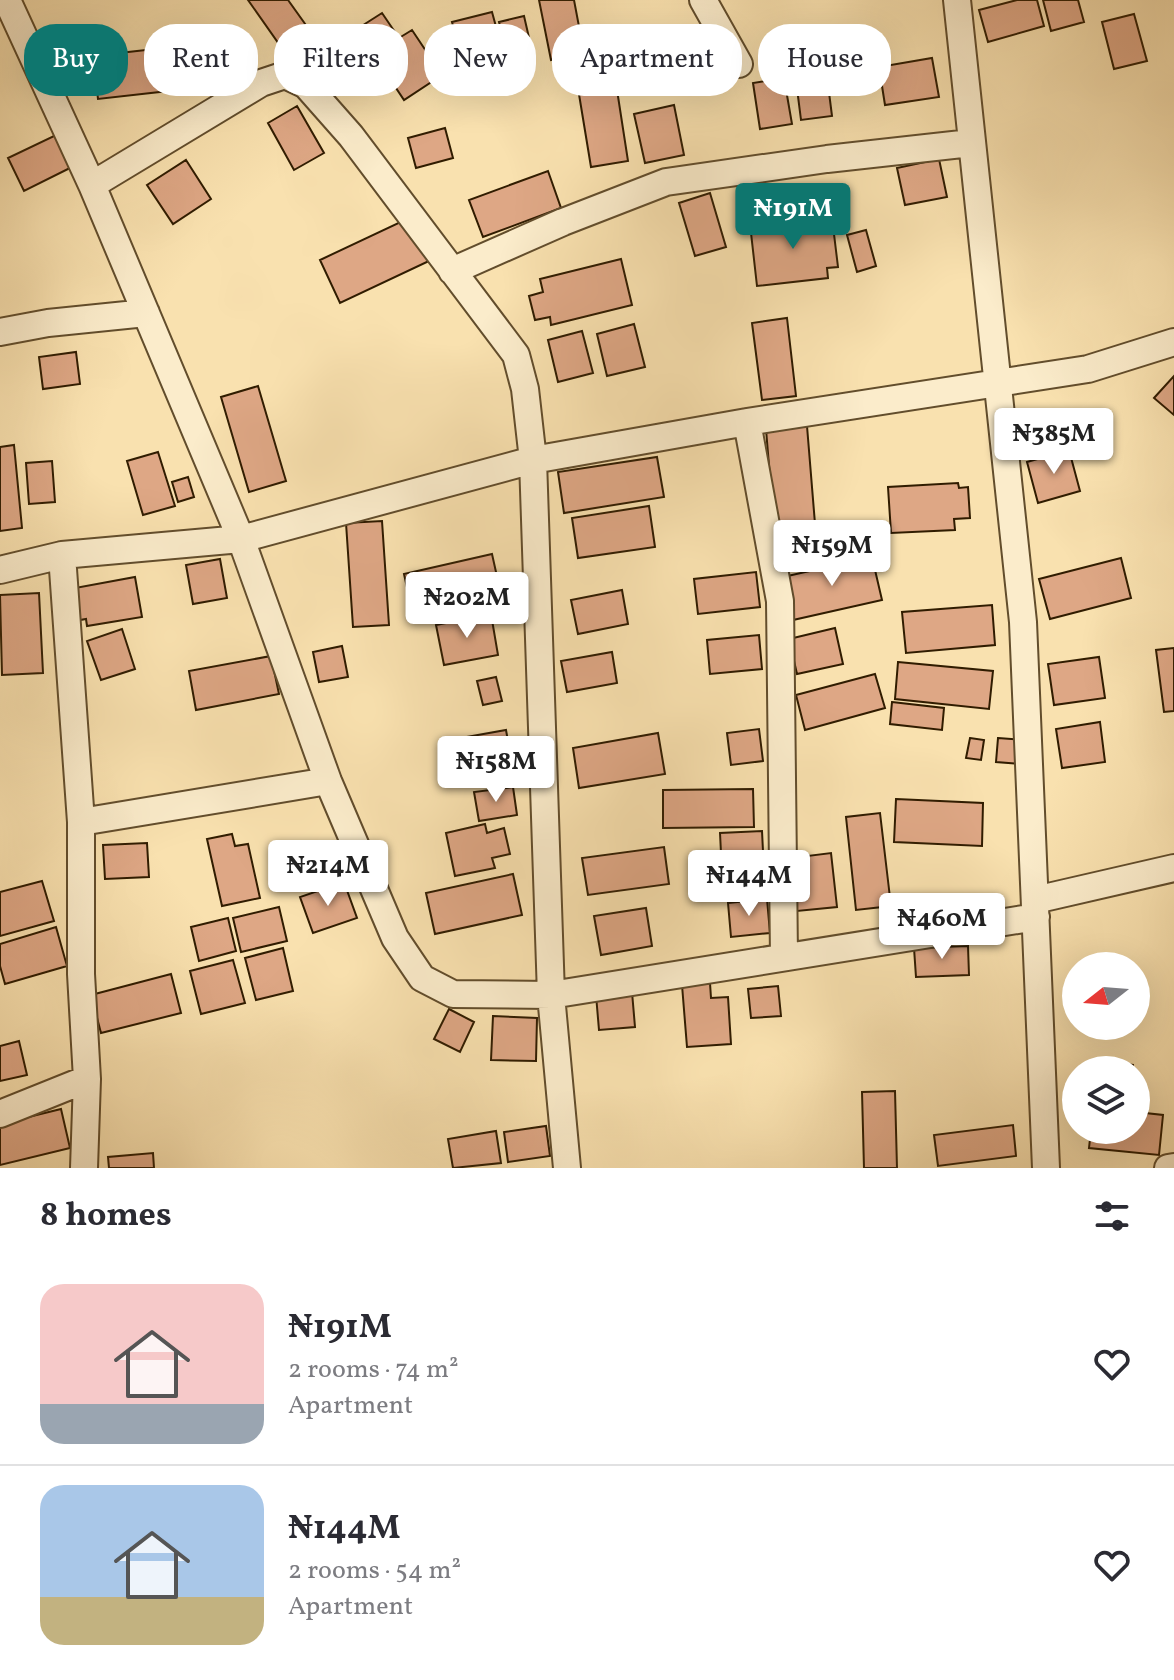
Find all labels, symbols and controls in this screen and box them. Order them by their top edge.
chip: Buy [24,24,128,96]
chip: Rent [144,24,258,96]
chip: Filters [274,24,408,96]
chip: New [424,24,536,96]
chip: Apartment [552,24,742,96]
chip: House [758,24,891,96]
pin: ₦191M [737,183,849,251]
text: ₦191M [753,191,833,227]
pin: ₦385M [998,408,1110,476]
text: ₦385M [1012,416,1096,452]
pin: ₦159M [776,520,888,588]
text: ₦159M [791,528,873,564]
pin: ₦202M [411,572,523,640]
text: ₦202M [424,580,510,616]
pin: ₦158M [440,736,552,804]
text: ₦158M [455,744,537,780]
pin: ₦214M [272,840,384,908]
text: ₦214M [286,848,370,884]
pin: ₦144M [693,850,805,918]
text: ₦144M [706,858,792,894]
pin: ₦460M [886,893,998,961]
text: ₦460M [897,901,987,937]
north arrow [1062,952,1150,1040]
map controls [1062,952,1150,1144]
button: layers [1062,1056,1150,1144]
text: 8 homes [40,1193,172,1240]
icon: filters [1090,1194,1134,1238]
text: ₦191M [288,1305,392,1352]
icon: home [104,1316,200,1412]
icon: heart [1090,1342,1134,1386]
text: 2 rooms · 74 m² [288,1352,459,1388]
text: Apartment [288,1388,413,1424]
text: ₦144M [288,1506,400,1553]
icon: home [104,1517,200,1613]
icon: heart [1090,1543,1134,1587]
text: 2 rooms · 54 m² [288,1553,461,1589]
text: Apartment [288,1589,413,1625]

